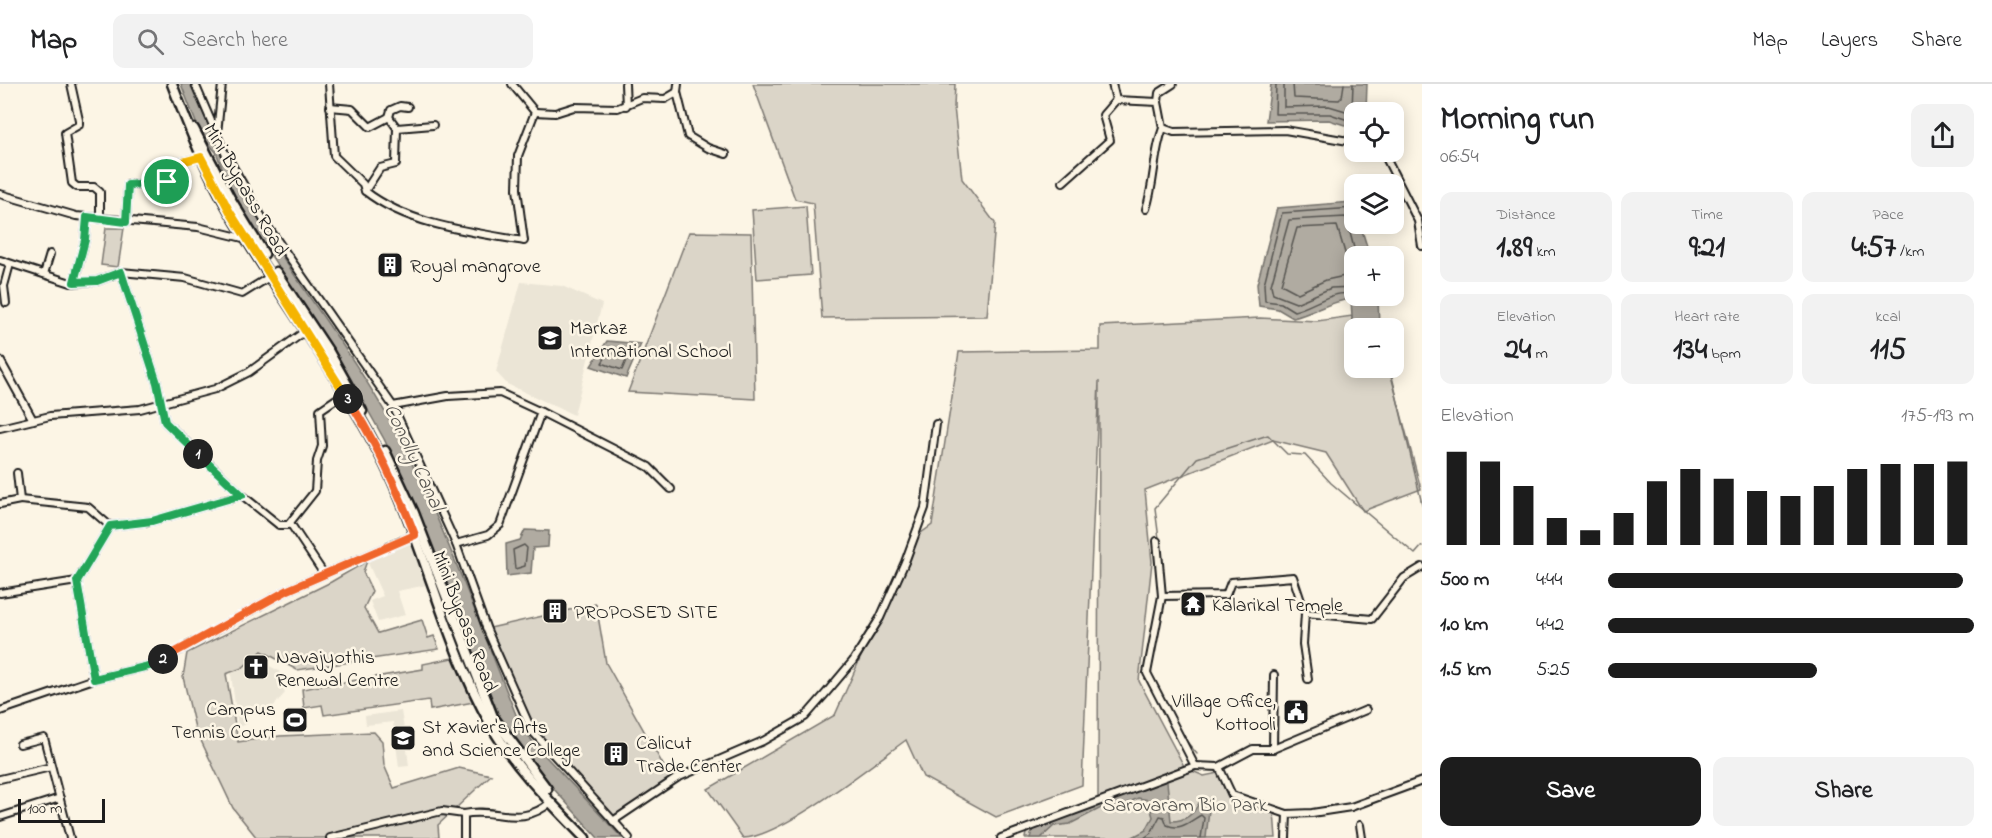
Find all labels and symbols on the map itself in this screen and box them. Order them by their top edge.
street label: Mini Bypass Road [195,118,295,262]
pin [141,156,192,207]
building icon: Royal mangrove [375,250,405,280]
place label: Royal mangrove [410,253,541,283]
place label: Markaz International School [570,315,732,367]
school or university icon: Markaz International School [535,323,565,353]
pin: 3 [333,384,363,414]
water label: Conolly Canal [375,399,452,519]
pin: 1 [183,439,213,469]
street label: Mini Bypass Road [423,547,504,697]
temple icon: Kalarikal Temple [1178,589,1208,619]
place label: Kalarikal Temple [1212,592,1343,621]
building icon: PROPOSED SITE [540,596,570,626]
place label: PROPOSED SITE [574,599,718,628]
pin: 2 [148,644,178,674]
place label: Navajyothis Renewal Centre [276,644,399,696]
church icon: Navajyothis Renewal Centre [241,652,271,682]
place label: Village Office, Kottooli [1171,688,1276,740]
place label: Campus Tennis Court [171,696,276,748]
public building icon: Village Office, Kottooli [1281,697,1311,727]
sports icon: Campus Tennis Court [280,705,310,735]
place label: St Xavier's Arts and Science College [422,714,580,767]
school or university icon: St Xavier's Arts and Science College [388,723,418,753]
place label: Calicut Trade Center [636,730,742,782]
building icon: Calicut Trade Center [601,739,631,769]
park label: Sarovaram Bio Park [1103,792,1268,821]
scale bar [18,796,105,824]

